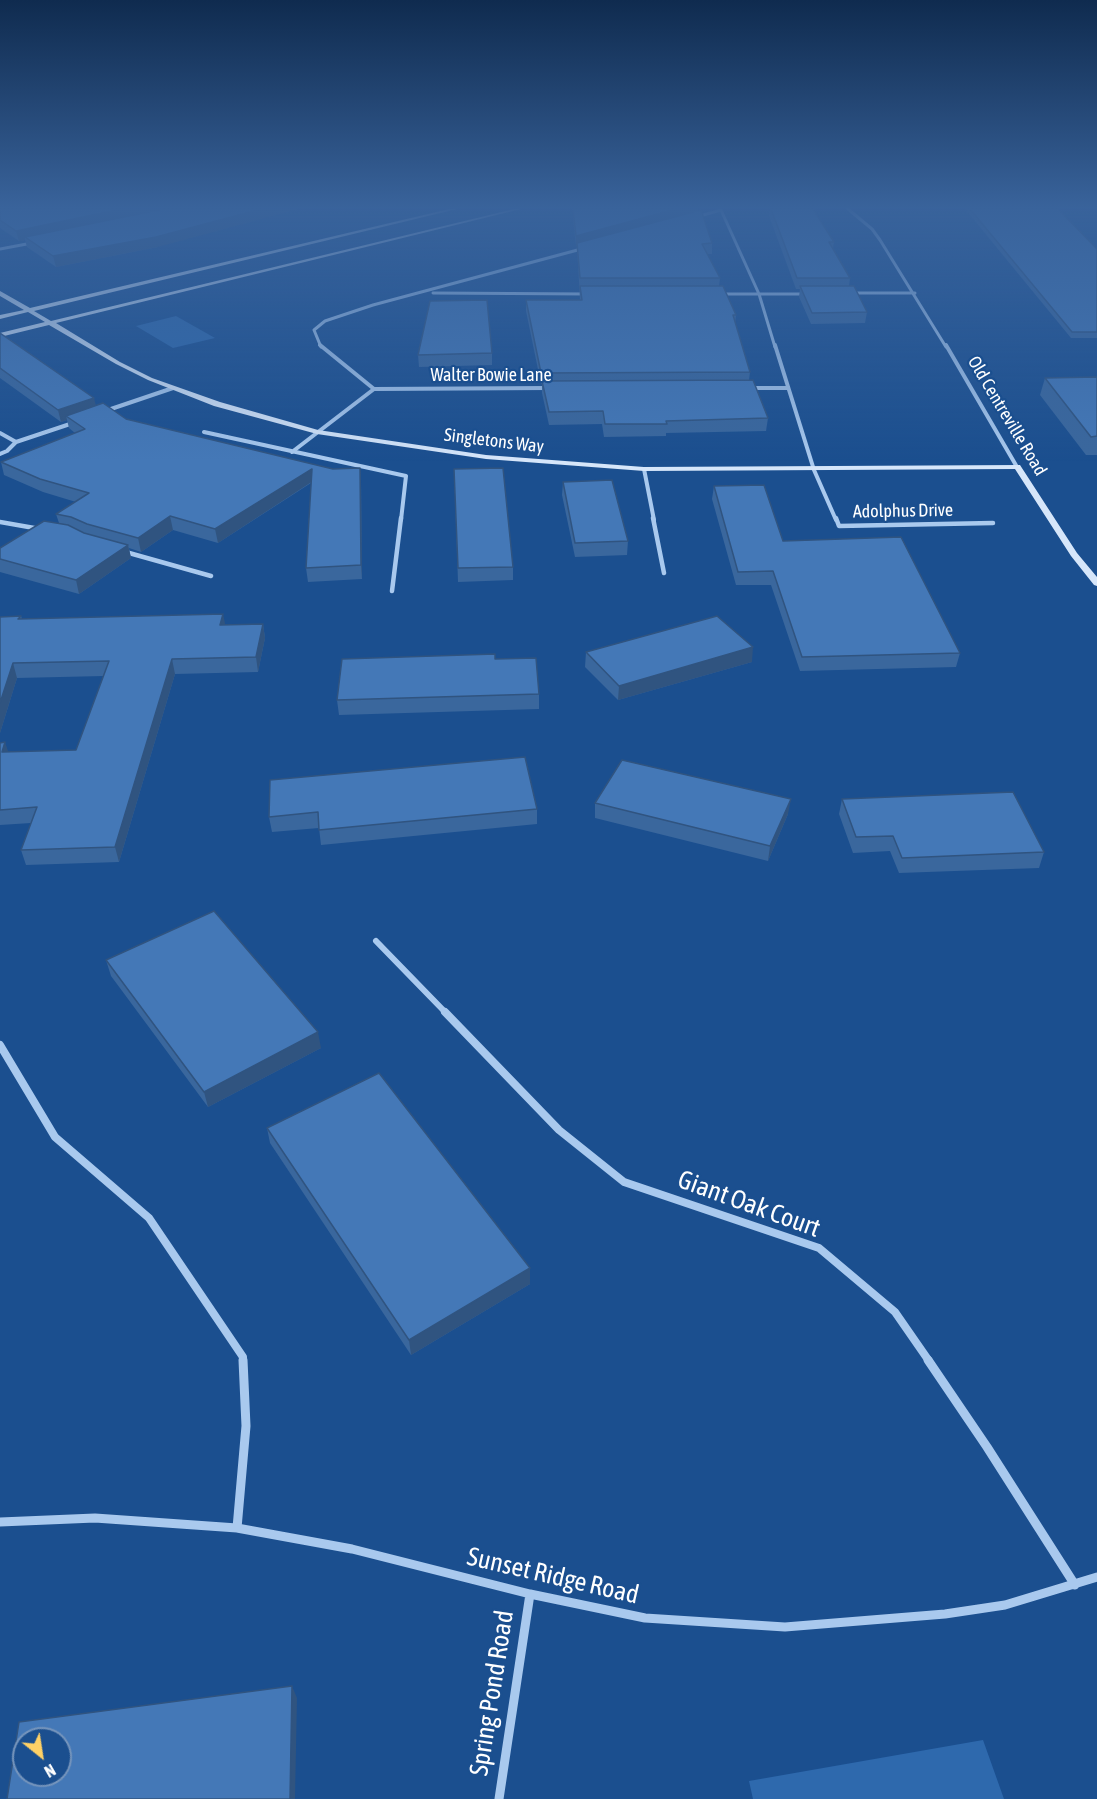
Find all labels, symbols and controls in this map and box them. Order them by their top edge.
street label: Old Centreville Road [963,352,1051,480]
street label: Walter Bowie Lane [430,364,552,386]
street label: Singletons Way [443,424,545,458]
street label: Adolphus Drive [853,499,953,523]
street label: Giant Oak Court [674,1164,824,1244]
street label: Sunset Ridge Road [464,1541,642,1611]
street label: Spring Pond Road [464,1608,520,1778]
north arrow [12,1727,72,1787]
text: N [41,1761,59,1781]

